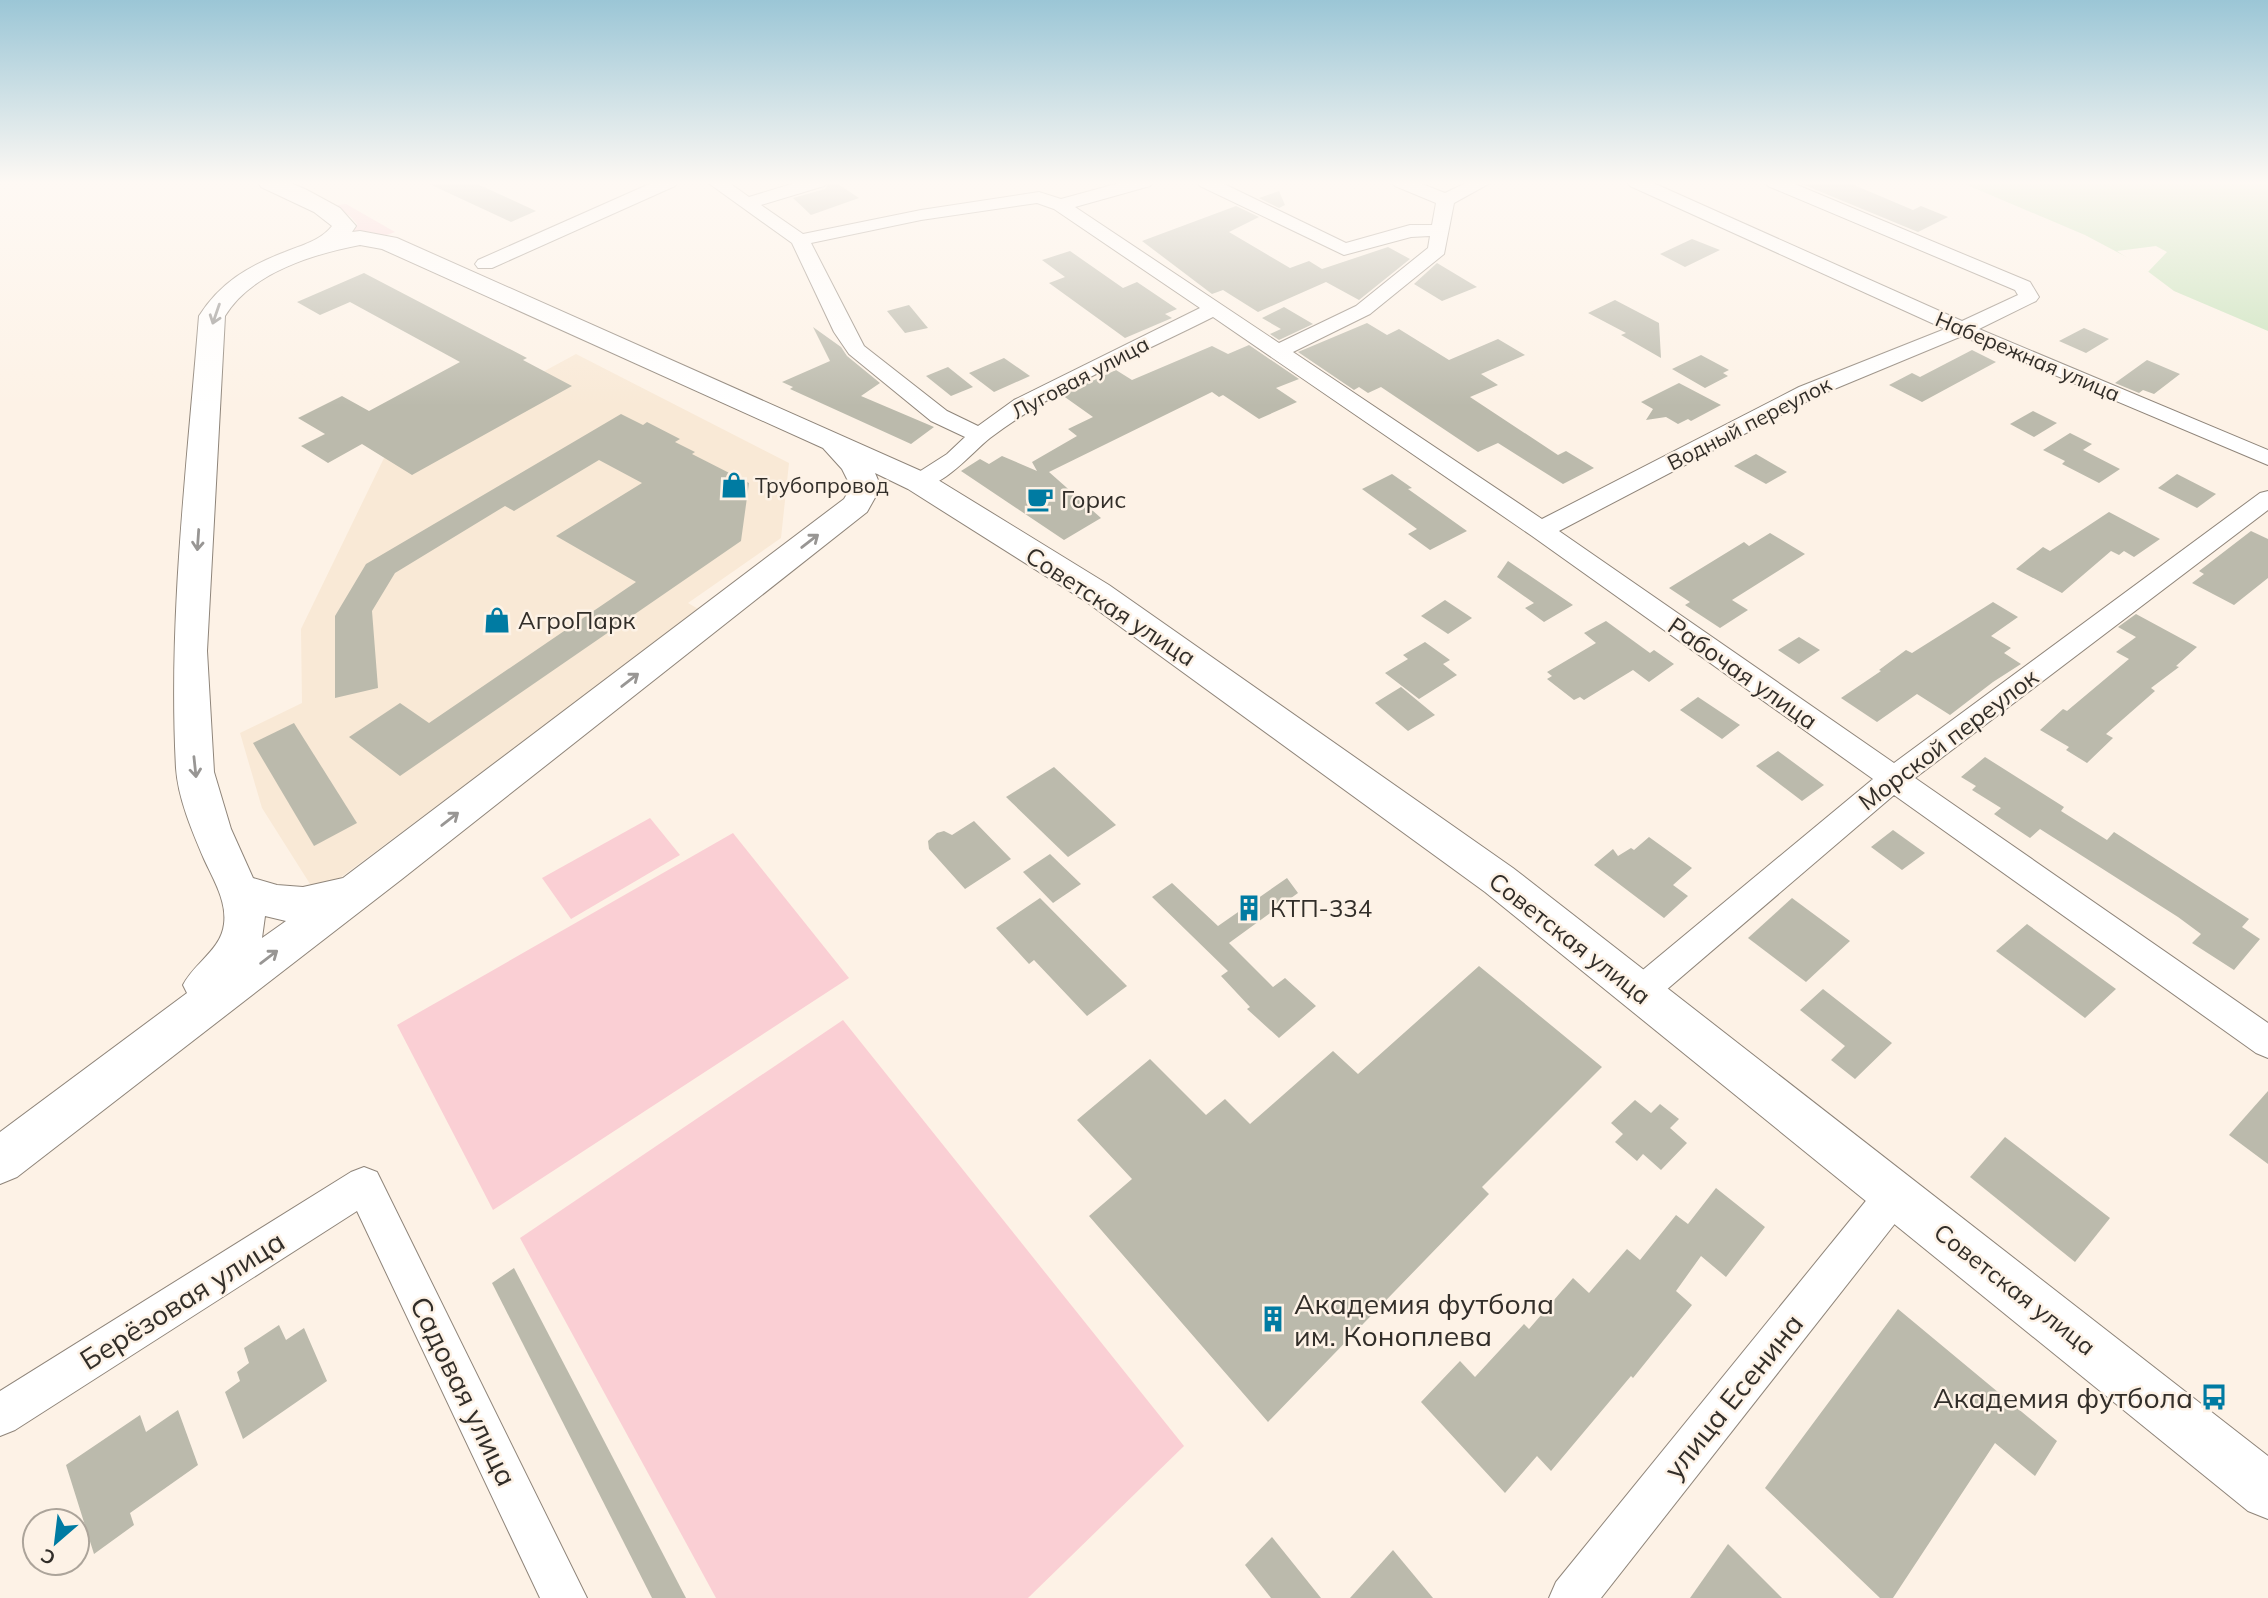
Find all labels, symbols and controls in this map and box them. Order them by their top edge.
one-way arrow [209,302,221,324]
street label: Набережная улица [1932,305,2124,407]
street label: Луговая улица [1007,330,1153,424]
street label: Водный переулок [1663,370,1836,476]
shop icon: Трубопровод [719,470,749,500]
place label: Трубопровод [755,472,889,498]
cafe icon: Горис [1025,484,1055,514]
place label: Горис [1061,484,1126,514]
one-way arrow [191,528,204,550]
one-way arrow [800,533,819,548]
street label: Советская улица [1020,540,1202,672]
shop icon: АгроПарк [482,605,512,635]
place label: АгроПарк [518,605,636,635]
street label: Рабочая улица [1663,610,1823,736]
street label: Морской переулок [1852,662,2044,816]
one-way arrow [621,672,639,687]
one-way arrow [189,755,202,778]
one-way arrow [440,811,459,826]
street label: Советская улица [1483,866,1657,1010]
building icon: КТП-334 [1234,893,1264,923]
place label: КТП-334 [1270,893,1372,923]
one-way arrow [259,949,278,964]
street label: Советская улица [1928,1217,2102,1361]
street label: Берёзовая улица [73,1223,291,1377]
place label: Академия футбола им. Коноплева [1294,1286,1554,1353]
street label: Садовая улица [403,1291,525,1491]
building icon: Академия футбола им. Коноплева [1258,1304,1288,1334]
street label: улица Есенина [1656,1306,1810,1486]
place label: Академия футбола [1933,1380,2193,1415]
bus stop icon: Академия футбола [2199,1382,2229,1412]
north arrow [21,1507,91,1577]
text: С [37,1543,59,1571]

